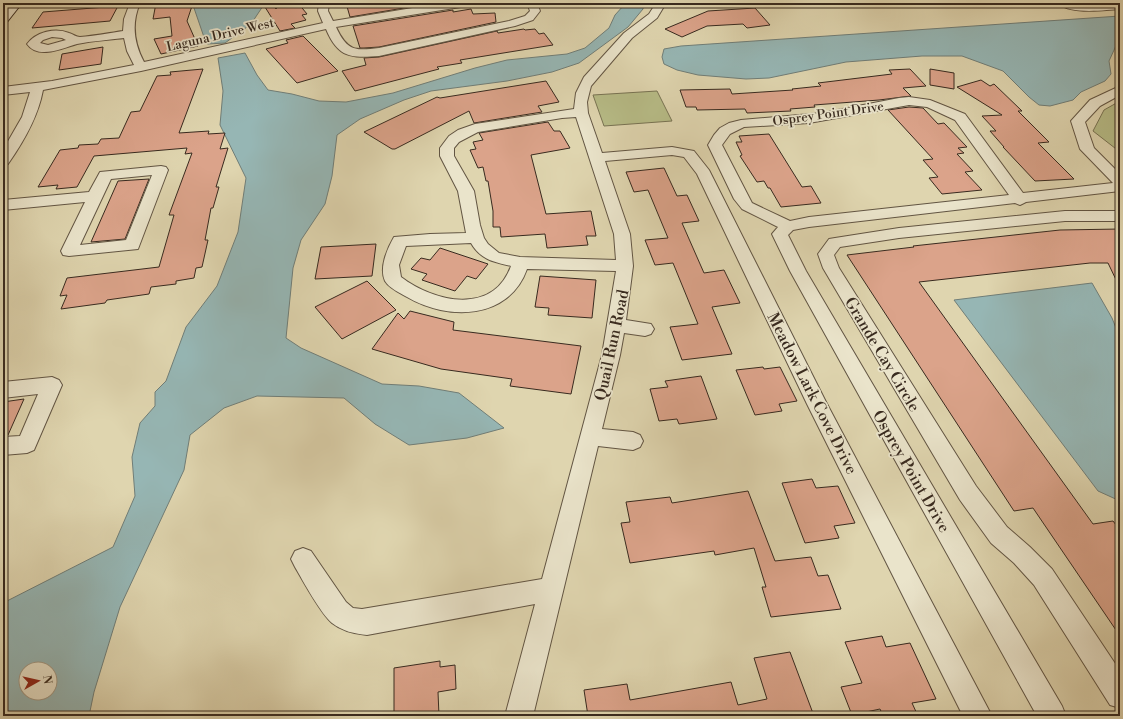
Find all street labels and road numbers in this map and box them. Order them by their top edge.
street label: Laguna Drive West [165,15,276,55]
street label: Osprey Point Drive [772,98,885,130]
street label: Quail Run Road [590,288,634,403]
street label: Grande Cay Circle [840,293,924,416]
street label: Meadow Lark Cove Drive [763,309,862,478]
street label: Osprey Point Drive [868,407,954,536]

